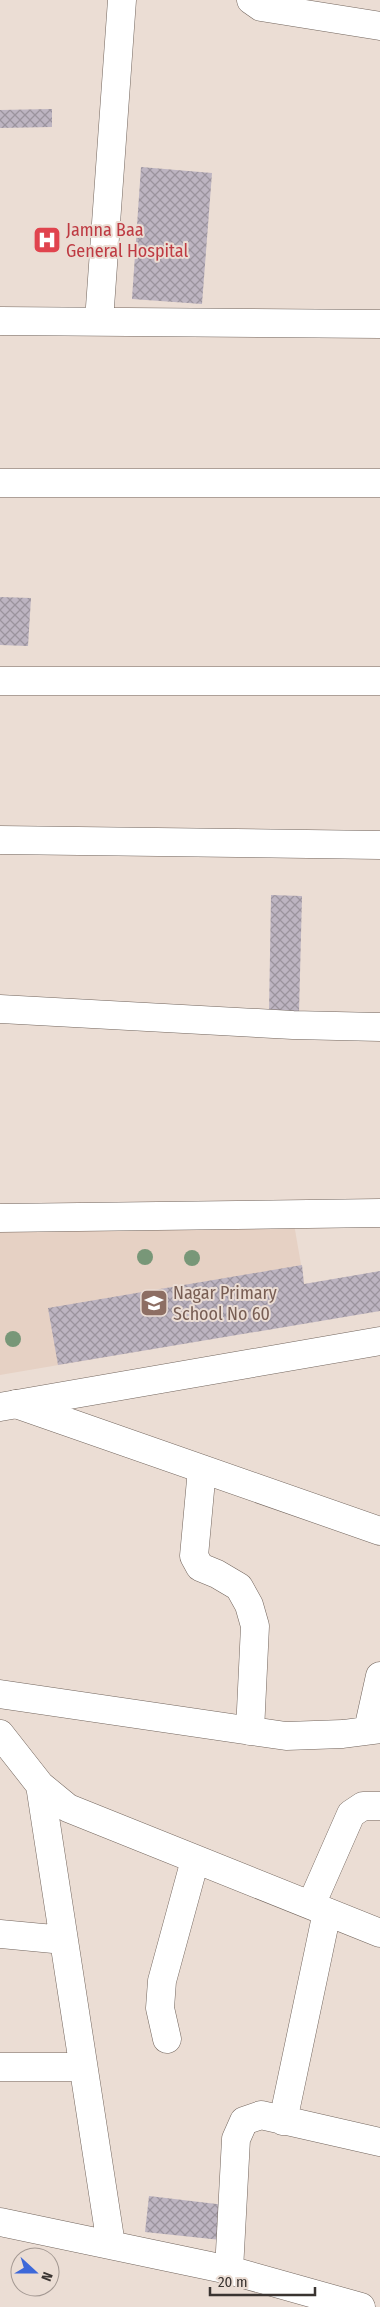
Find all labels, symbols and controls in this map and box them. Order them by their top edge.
place label: Jamna Baa General Hospital [66,219,189,262]
hospital icon: Jamna Baa General Hospital [32,225,62,255]
place label: Nagar Primary School No 60 [173,1282,277,1325]
school or university icon: Nagar Primary School No 60 [139,1288,169,1318]
north arrow [10,2247,60,2297]
scale bar [210,2264,315,2296]
text: N [37,2270,56,2283]
text: 20 m [218,2273,248,2291]

